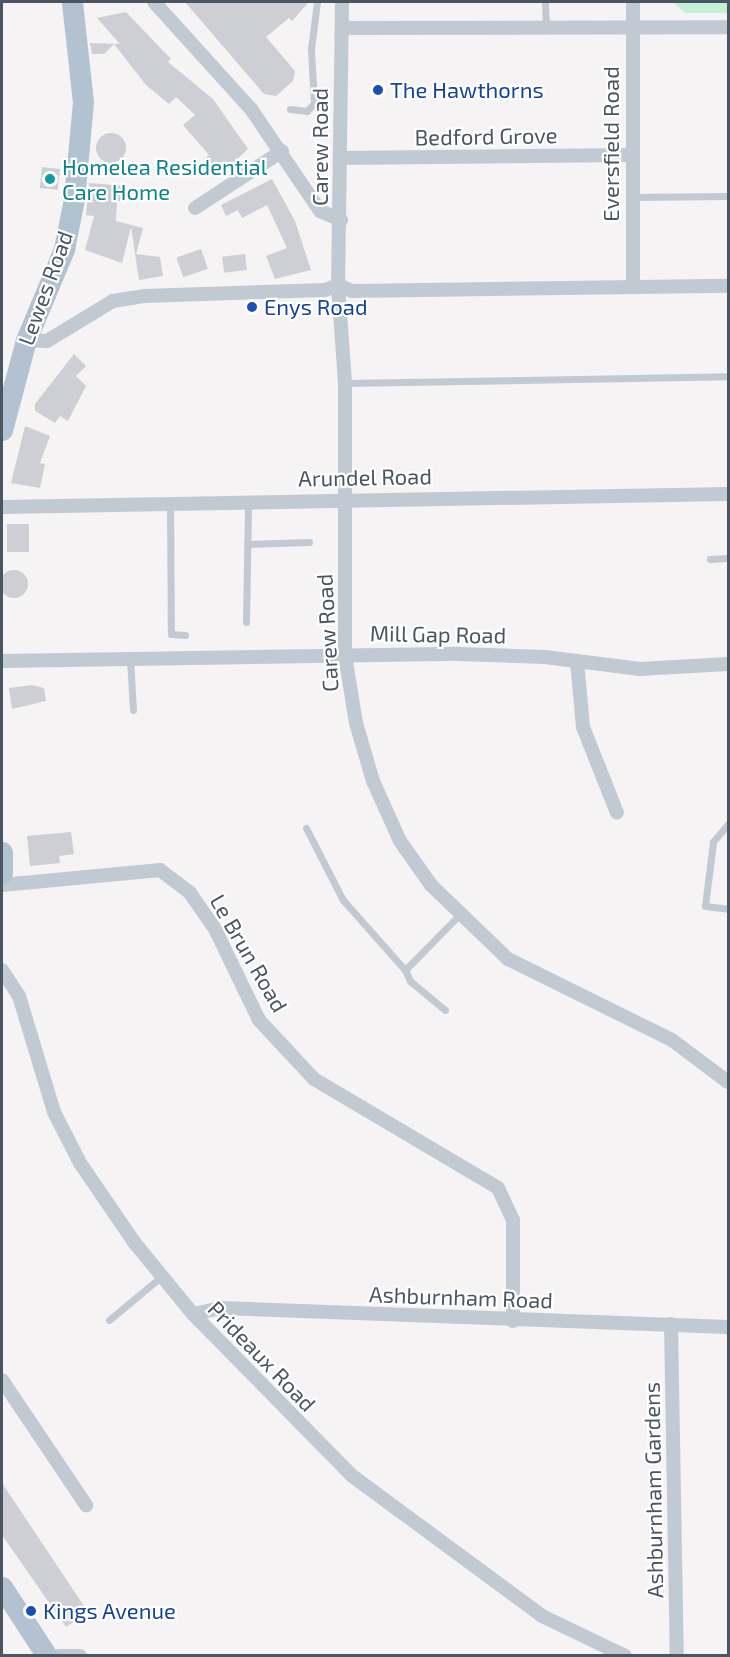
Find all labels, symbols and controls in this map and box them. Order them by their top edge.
street label: Eversfield Road [598,66,624,222]
place label: The Hawthorns [390,77,544,103]
marker: The Hawthorns [371,83,385,97]
street label: Carew Road [307,88,333,206]
street label: Bedford Grove [414,122,558,150]
place label: Homelea Residential Care Home [62,153,267,204]
marker: Homelea Residential Care Home [43,172,57,186]
street label: Lewes Road [12,227,78,349]
place label: Enys Road [264,294,367,320]
marker: Enys Road [245,300,259,314]
street label: Arundel Road [298,463,432,491]
street label: Carew Road [311,573,343,693]
street label: Mill Gap Road [369,620,507,648]
street label: Le Brun Road [205,890,293,1016]
street label: Ashburnham Road [369,1281,553,1313]
street label: Prideaux Road [203,1295,321,1417]
street label: Ashburnham Gardens [638,1382,668,1598]
place label: Kings Avenue [43,1598,176,1624]
marker: Kings Avenue [24,1604,38,1618]

